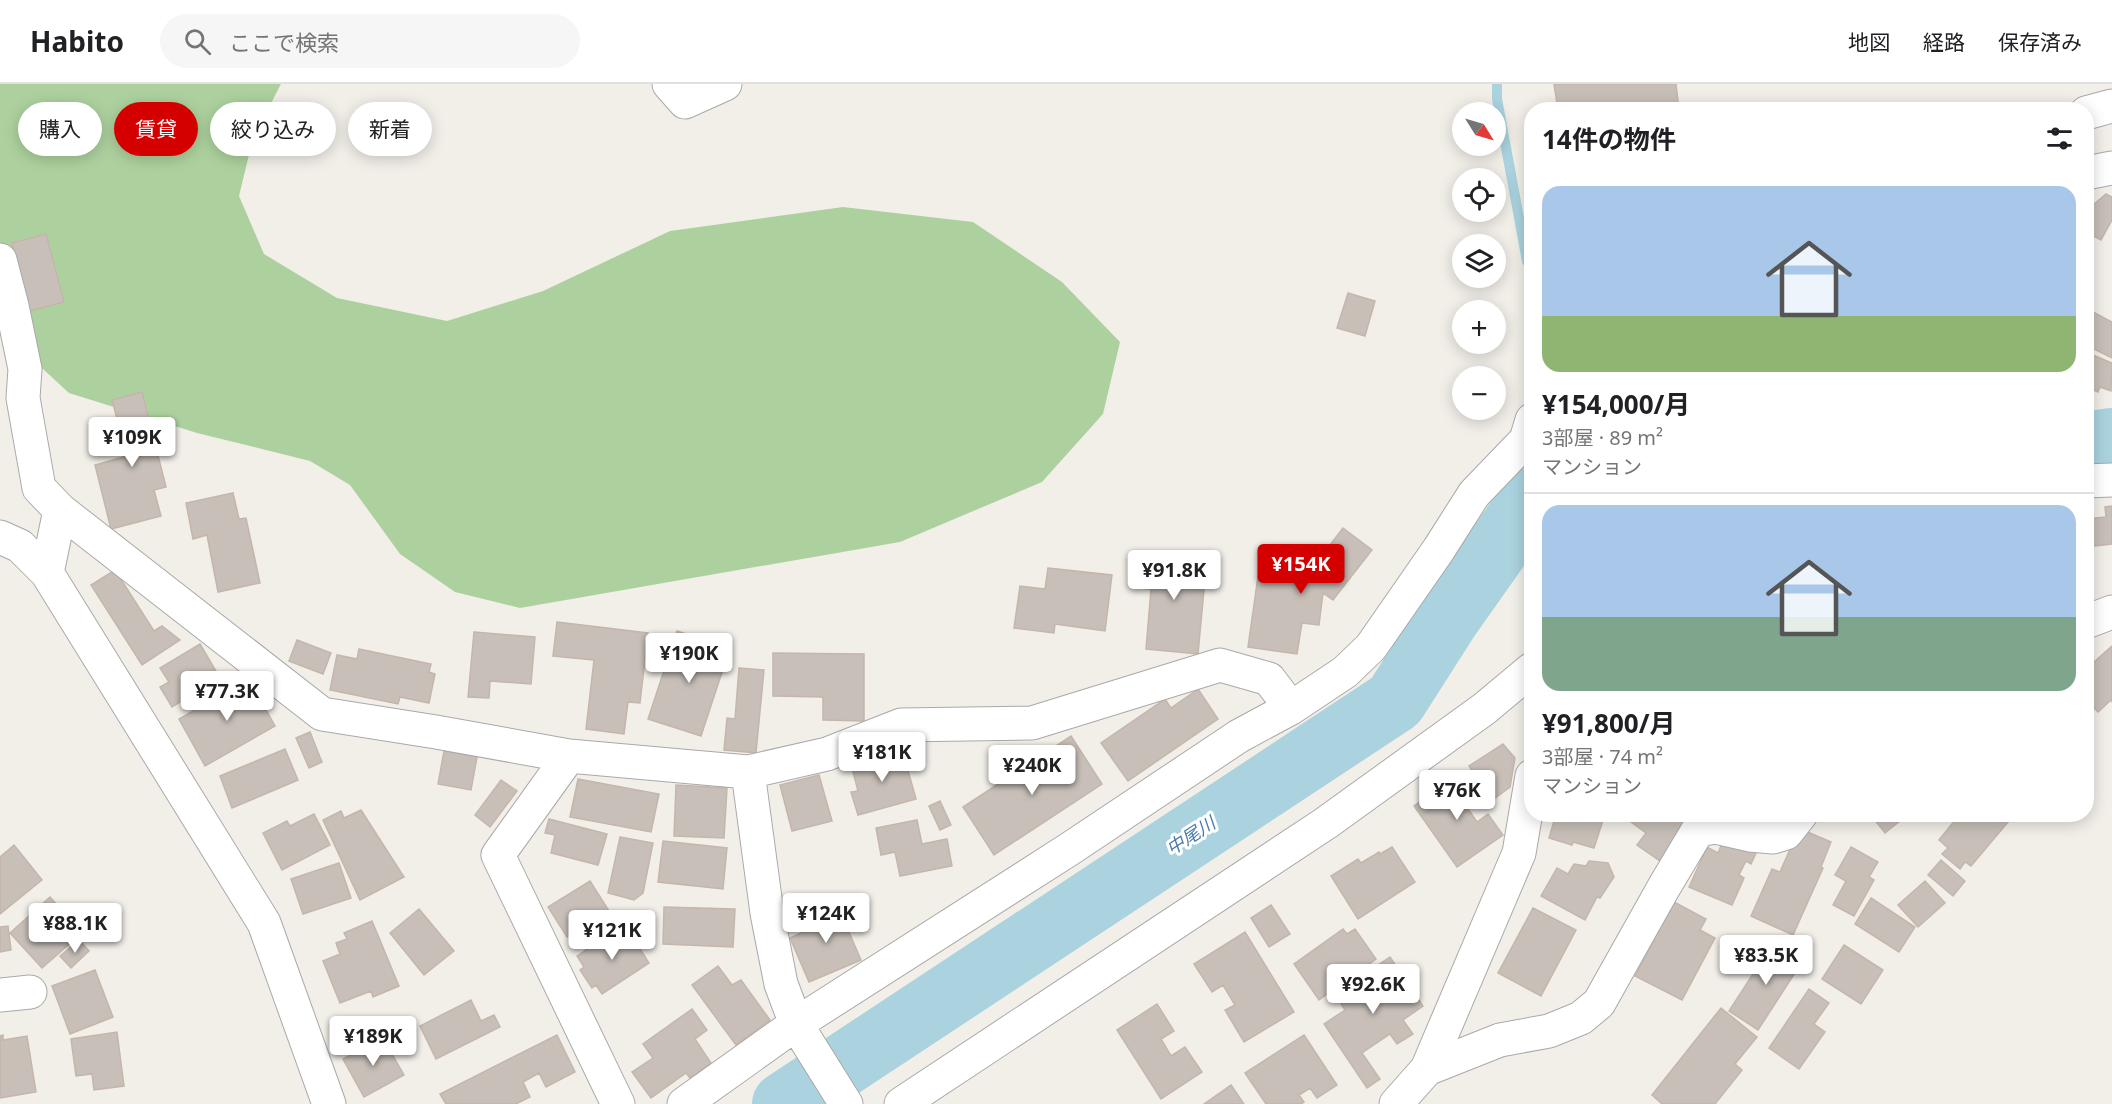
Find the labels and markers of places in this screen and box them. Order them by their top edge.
pin: ¥109K [90,417,174,468]
pin: ¥154K [1259,544,1343,595]
pin: ¥91.8K [1125,550,1223,601]
pin: ¥190K [647,633,731,684]
pin: ¥77.3K [178,671,276,722]
pin: ¥181K [840,732,924,783]
pin: ¥240K [990,745,1074,796]
pin: ¥76K [1421,770,1493,821]
pin: ¥124K [784,893,868,944]
pin: ¥88.1K [26,903,124,954]
pin: ¥121K [570,910,654,961]
pin: ¥83.5K [1717,935,1815,986]
pin: ¥92.6K [1324,964,1422,1015]
pin: ¥189K [331,1016,415,1067]

